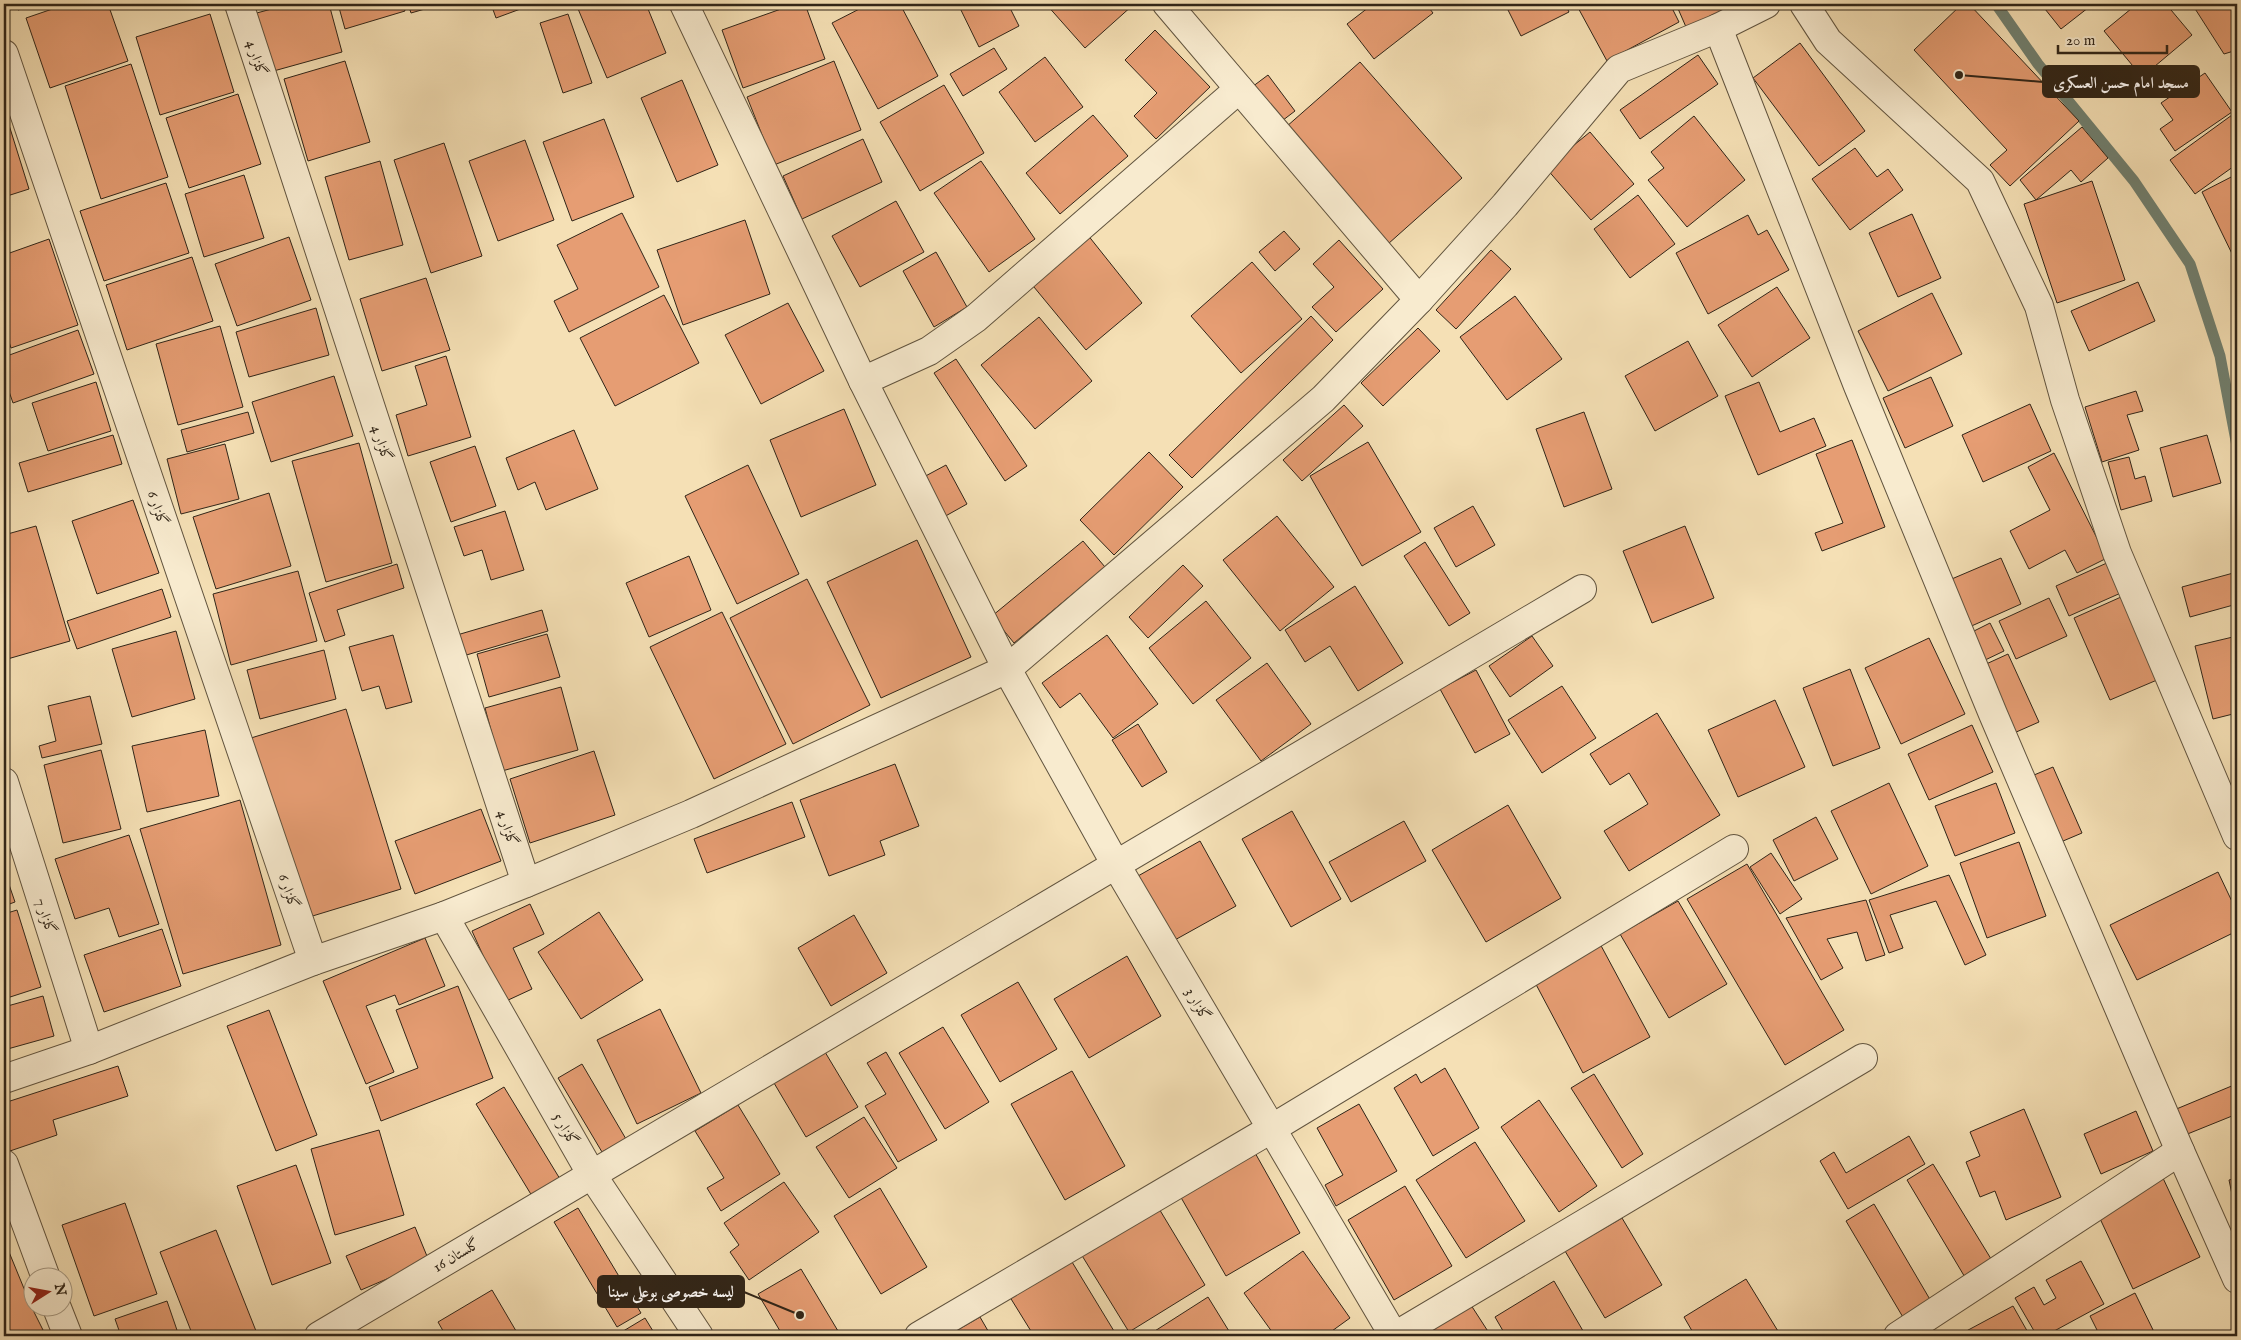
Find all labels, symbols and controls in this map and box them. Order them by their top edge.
scale bar [2058,22,2167,54]
text: 20 m [2066,31,2096,50]
street label: گلزار 4 [242,38,271,79]
callout: مسجد امام حسن العسکری [2043,66,2199,97]
text: مسجد امام حسن العسکری [2053,74,2189,97]
street label: گلزار 4 [367,423,396,464]
street label: گلزار 6 [143,488,172,528]
street label: گلزار 4 [493,808,522,849]
street label: گلزار 6 [274,871,303,911]
street label: گلزار 7 [31,896,60,936]
street label: گلزار 3 [1181,984,1215,1024]
street label: گلزار 5 [549,1109,582,1149]
street label: گلستان 16 [429,1234,483,1277]
north arrow [22,1268,72,1318]
callout: لیسه خصوصی بوعلی سینا [598,1276,744,1307]
text: N [50,1281,70,1297]
text: لیسه خصوصی بوعلی سینا [608,1283,734,1304]

